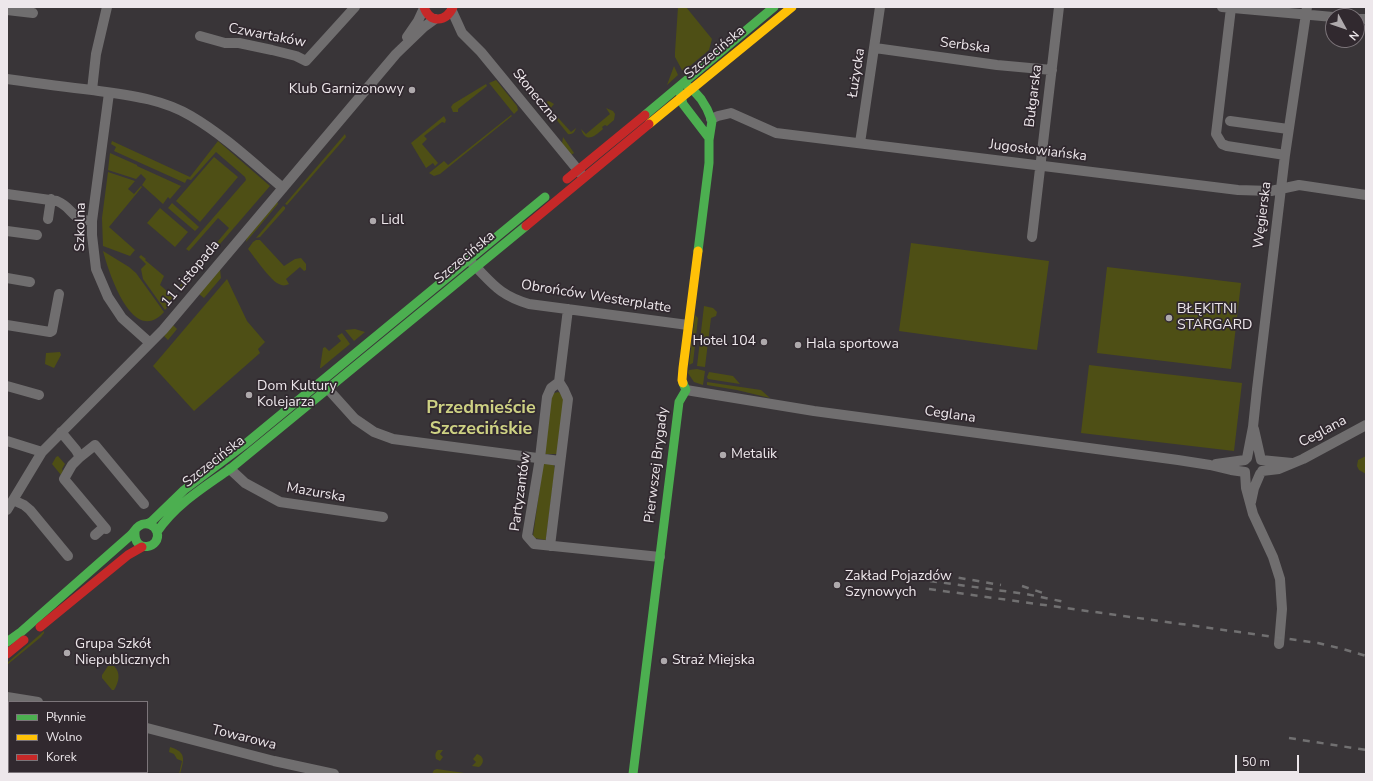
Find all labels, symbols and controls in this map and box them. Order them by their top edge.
north arrow [1325,8,1365,48]
street label: Czwartaków [227,20,307,52]
street label: Szczecińska [681,23,749,83]
text: N [1345,27,1362,43]
street label: Serbska [939,35,991,57]
street label: Łużycka [845,47,869,99]
street label: Bułgarska [1022,64,1046,128]
street label: Słoneczna [508,66,562,126]
place label: Klub Garnizonowy [289,82,404,98]
marker: Klub Garnizonowy [407,85,417,95]
street label: Jugosłowiańska [988,137,1088,165]
street label: Węgierska [1251,181,1275,249]
street label: Szkolna [72,202,90,252]
place label: Lidl [381,213,404,229]
marker: Lidl [368,216,378,226]
street label: Szczecińska [431,228,499,288]
street label: 11 Listopada [158,237,224,311]
street label: Obrońców Westerplatte [520,277,672,317]
place label: BŁĘKITNI STARGARD [1177,302,1252,334]
marker: BŁĘKITNI STARGARD [1164,313,1174,323]
place label: Hotel 104 [692,334,756,350]
marker: Hotel 104 [759,337,769,347]
place label: Hala sportowa [806,337,899,353]
marker: Hala sportowa [793,340,803,350]
place label: Dom Kultury Kolejarza [257,379,337,412]
marker: Dom Kultury Kolejarza [244,390,254,400]
district label: Przedmieście Szczecińskie [426,398,536,440]
street label: Ceglana [923,403,977,427]
street label: Pierwszej Brygady [642,406,672,524]
street label: Ceglana [1296,412,1350,452]
street label: Szczecińska [180,433,248,491]
place label: Metalik [731,447,777,463]
marker: Metalik [718,450,728,460]
street label: Partyzantów [507,451,535,533]
street label: Mazurska [285,480,347,506]
place label: Zakład Pojazdów Szynowych [845,569,952,602]
marker: Zakład Pojazdów Szynowych [832,580,842,590]
place label: Grupa Szkół Niepublicznych [75,637,170,670]
marker: Grupa Szkół Niepublicznych [62,648,72,658]
place label: Straż Miejska [672,653,755,669]
marker: Straż Miejska [659,656,669,666]
legend [8,701,148,773]
text: Płynnie [46,709,86,725]
street label: Towarowa [210,722,278,754]
text: Wolno [46,729,82,745]
scale bar [1237,747,1301,773]
text: Korek [46,749,77,765]
text: 50 m [1242,754,1270,770]

